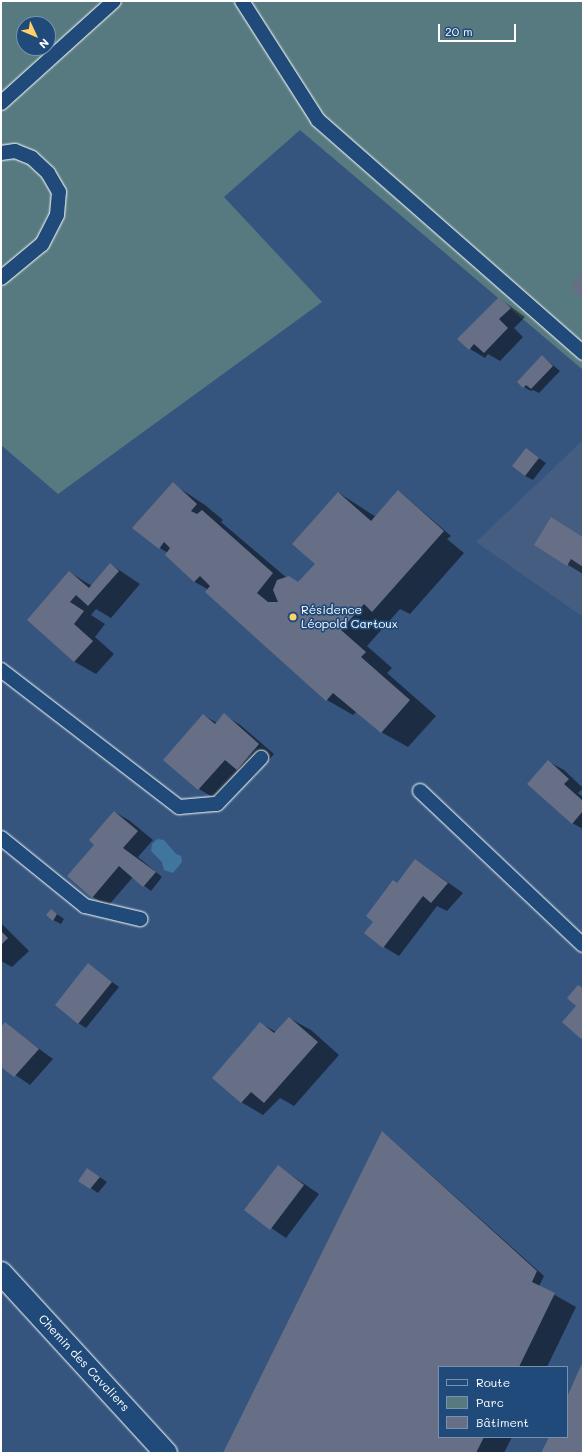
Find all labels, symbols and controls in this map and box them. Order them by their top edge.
north arrow [16,16,56,56]
scale bar [440,16,518,42]
text: 20 m [445,23,473,39]
text: N [36,36,53,52]
place label: Résidence Léopold Cartoux [301,603,398,631]
marker: Résidence Léopold Cartoux [288,612,298,622]
street label: Chemin des Cavaliers [35,1312,133,1414]
legend [438,1366,568,1438]
text: Route [476,1374,510,1390]
text: Parc [476,1394,504,1410]
text: Bâtiment [476,1414,529,1430]

